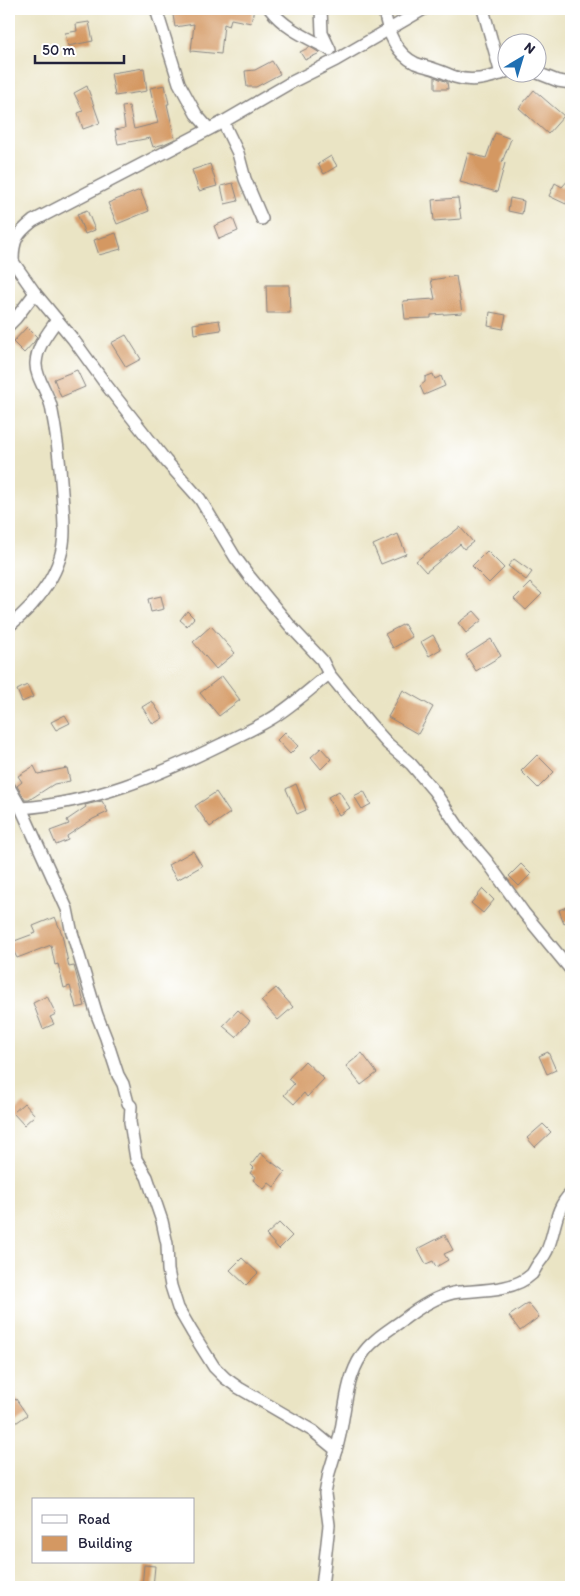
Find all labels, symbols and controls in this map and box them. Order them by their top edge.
scale bar [35,32,124,64]
north arrow [498,32,548,82]
text: N [521,39,539,58]
text: 50 m [42,41,75,59]
legend [32,1498,195,1564]
text: Road [78,1510,111,1528]
text: Building [78,1534,132,1552]

